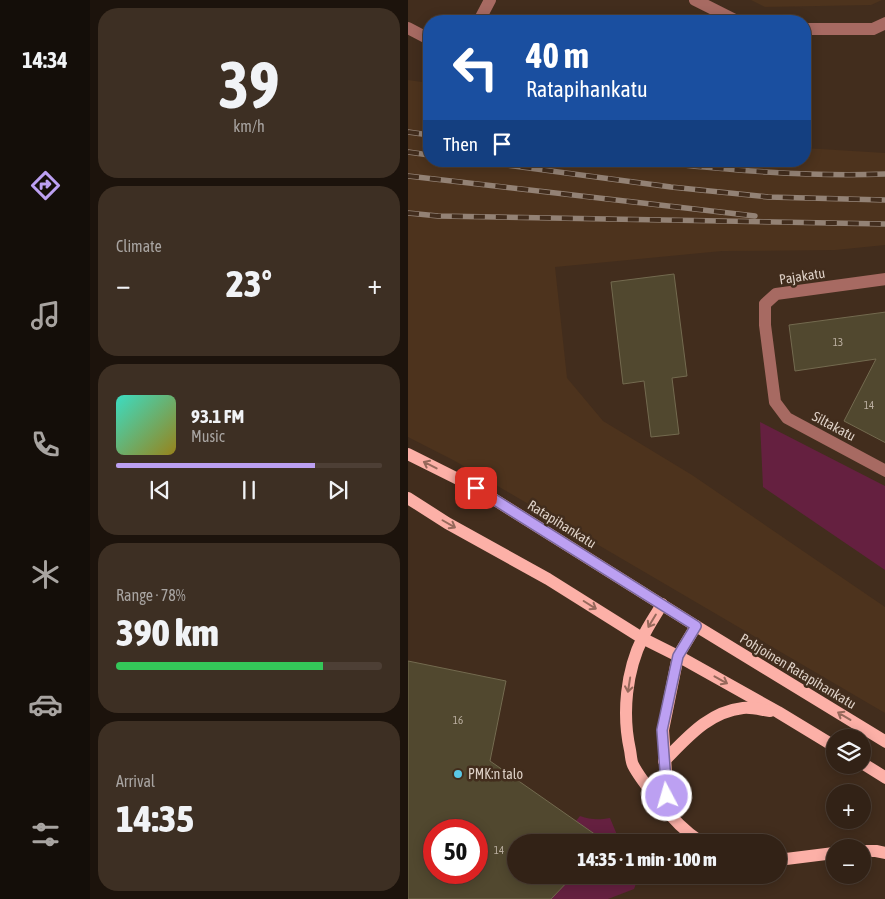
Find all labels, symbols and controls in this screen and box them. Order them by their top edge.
icon: left [443,35,508,100]
text: 40 m [526,35,589,75]
text: 14:34 [22,47,68,73]
text: 39 [218,47,280,122]
text: Ratapihankatu [526,76,648,102]
text: km/h [233,117,265,135]
icon: arrive [488,130,516,158]
text: Then [443,133,478,155]
icon: directions [28,168,63,203]
text: Climate [116,237,162,255]
text: 23° [226,262,272,305]
street label: Pajakatu [778,264,826,288]
text: − [116,268,131,300]
text: + [367,268,382,300]
icon: music [28,298,63,333]
house number: 13 [833,336,843,348]
house number: 14 [864,399,874,411]
text: 93.1 FM [191,405,244,427]
street label: Siltakatu [810,408,858,444]
icon: phone [28,427,63,462]
text: Music [191,427,225,445]
one-way arrow [422,459,437,469]
pin [455,467,497,509]
icon: arrive [462,474,490,502]
icon: previous [146,476,174,504]
icon: pause [235,476,263,504]
icon: next [324,476,352,504]
street label: Ratapihankatu [525,497,599,551]
one-way arrow [441,519,455,529]
icon: climate [28,557,63,592]
text: Range · 78% [116,586,186,604]
one-way arrow [582,600,596,610]
text: 390 km [116,611,219,654]
one-way arrow [647,614,657,628]
street label: Pohjoinen Ratapihankatu [737,630,859,712]
one-way arrow [713,676,728,685]
one-way arrow [623,677,633,693]
icon: car [28,687,63,722]
one-way arrow [837,711,851,721]
house number: 16 [453,714,463,726]
map controls [826,729,871,884]
button: layers [826,729,871,774]
place label: PMK:n talo [468,766,523,782]
marker: PMK:n talo [452,768,464,780]
position arrow [640,769,692,821]
text: Arrival [116,772,155,790]
button: + [826,784,871,829]
text: 14:35 [116,797,194,840]
icon: filters [28,817,63,852]
speed limit sign: 50 [423,819,488,884]
button: − [826,839,871,884]
house number: 14 [494,844,504,856]
text: 14:35 · 1 min · 100 m [577,848,717,870]

